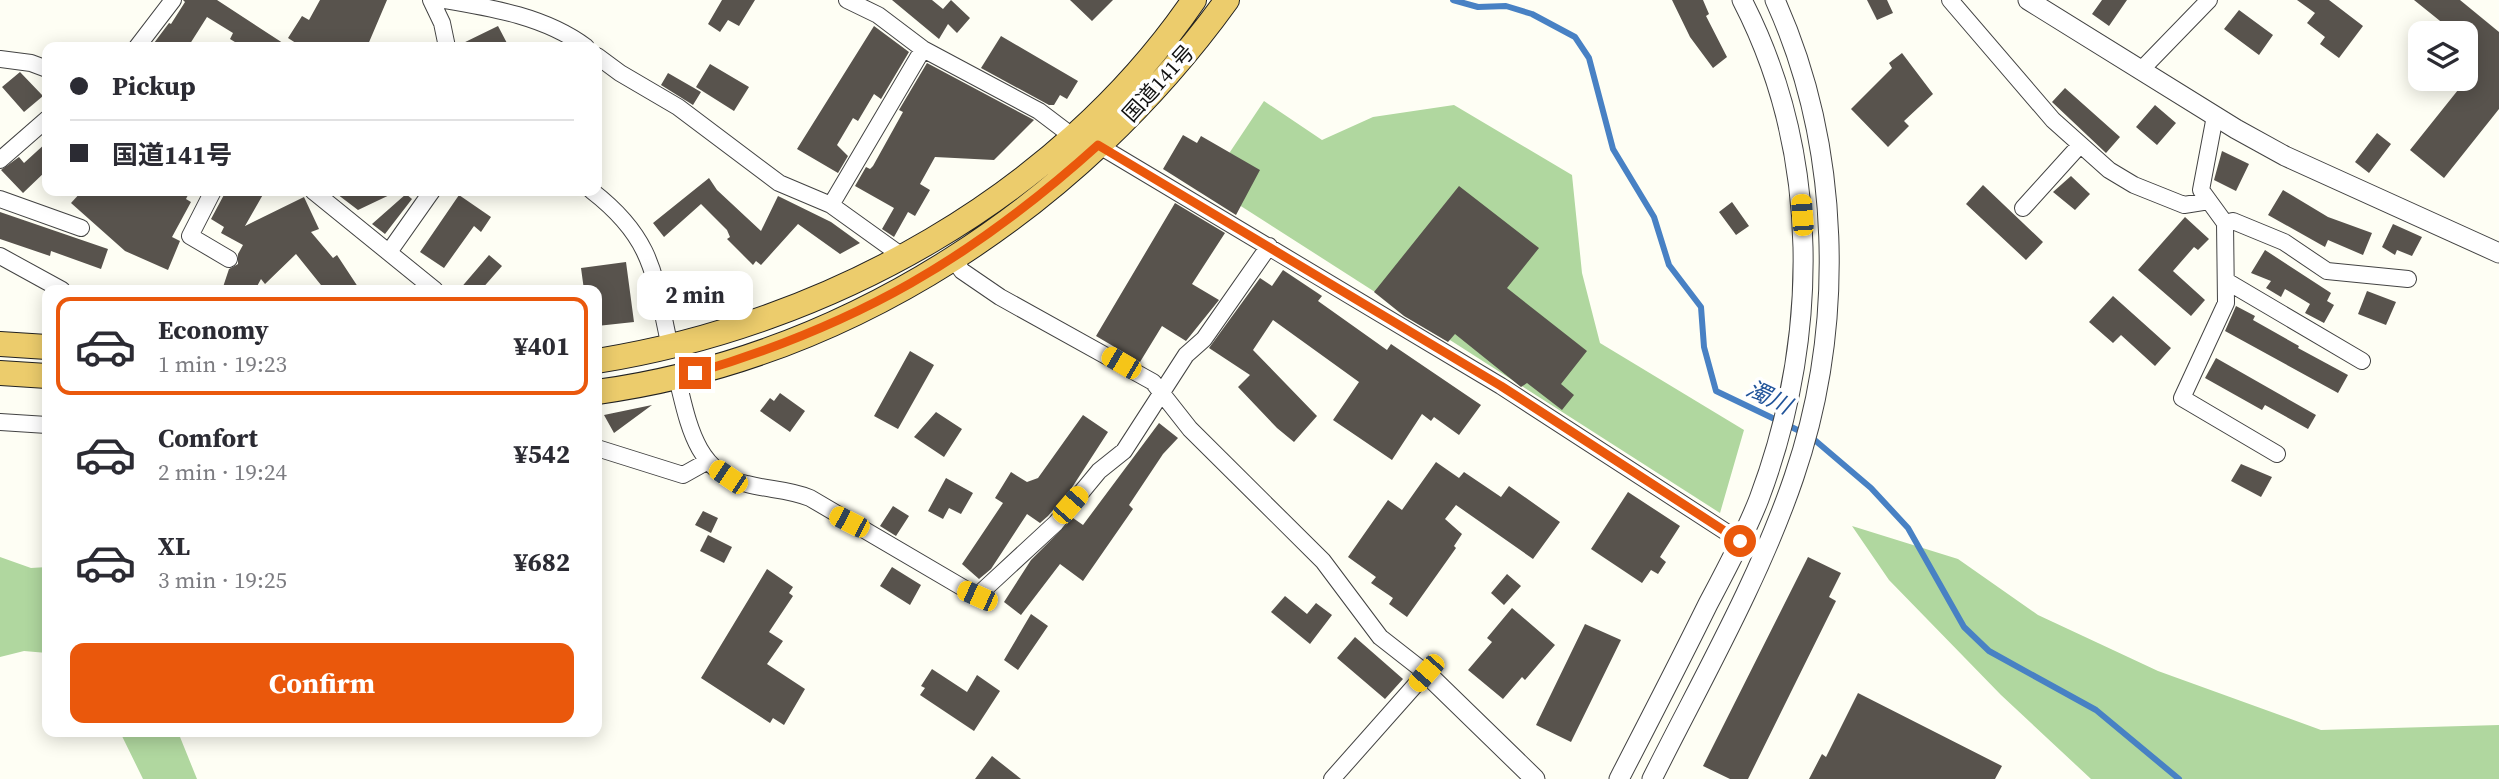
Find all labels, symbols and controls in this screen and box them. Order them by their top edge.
map controls [2408,21,2478,91]
button: layers [2408,21,2478,91]
street label: 国道141号 [1116,38,1200,128]
text: Pickup [112,68,196,104]
text: 国道141号 [112,137,232,173]
car [1791,193,1814,237]
callout: 2 min [637,272,753,320]
text: 2 min [665,279,725,311]
text: Economy [158,312,269,348]
icon: car [74,315,137,378]
text: ¥401 [514,328,570,364]
car [1098,343,1145,383]
text: 1 min · 19:23 [158,348,287,380]
route end [679,357,711,389]
water label: 濁川 [1741,373,1799,423]
text: Comfort [158,420,258,456]
icon: car [74,423,137,486]
text: ¥542 [514,436,570,472]
text: 2 min · 19:24 [158,456,287,488]
car [705,457,752,497]
car [1049,482,1092,528]
car [826,503,873,541]
route start [1724,525,1756,557]
text: XL [158,528,190,564]
icon: car [74,531,137,594]
text: ¥682 [514,544,570,580]
text: 3 min · 19:25 [158,564,287,596]
car [954,578,1001,614]
button: Confirm [70,643,574,723]
car [1405,650,1448,696]

